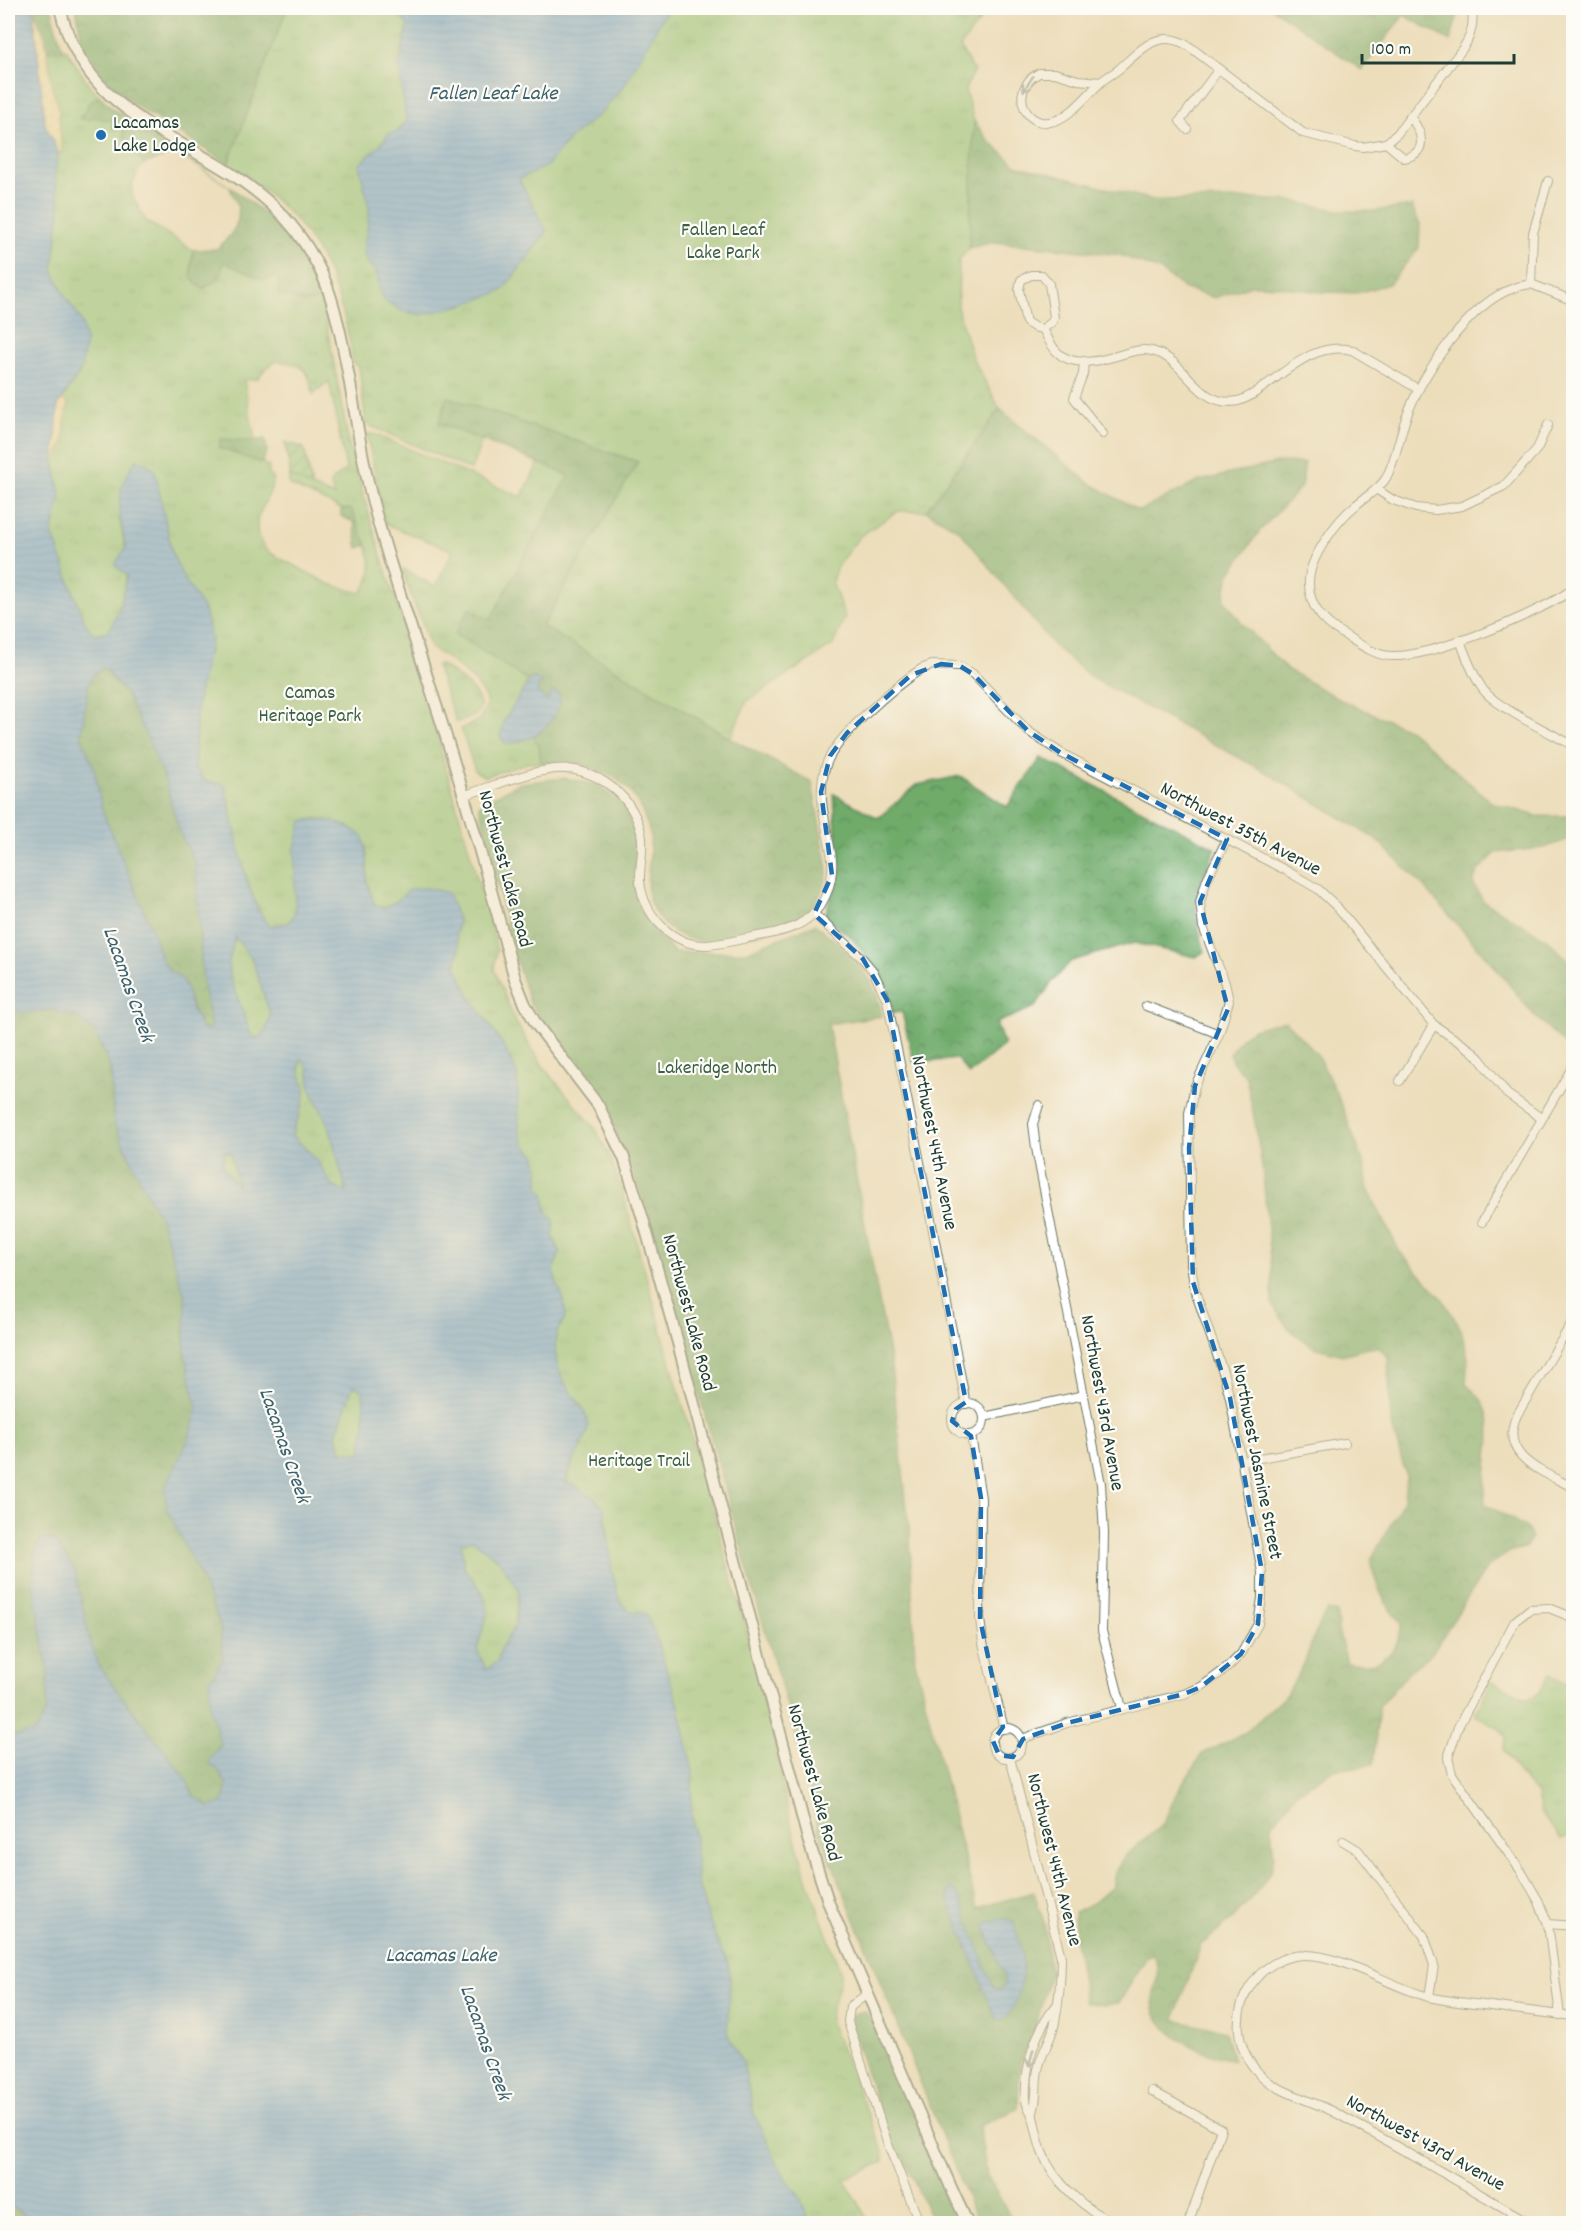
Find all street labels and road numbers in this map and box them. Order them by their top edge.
street label: Northwest 35th Avenue [1155,776,1326,884]
street label: Northwest Lake Road [470,787,538,951]
street label: Northwest 44th Avenue [902,1053,964,1233]
street label: Northwest Lake Road [654,1231,722,1395]
street label: Northwest 43rd Avenue [1072,1313,1130,1493]
street label: Northwest Jasmine Street [1223,1362,1289,1562]
street label: Northwest Lake Road [779,1701,847,1865]
street label: Northwest 44th Avenue [1018,1771,1088,1950]
street label: Northwest 43rd Avenue [1340,2089,1510,2200]

